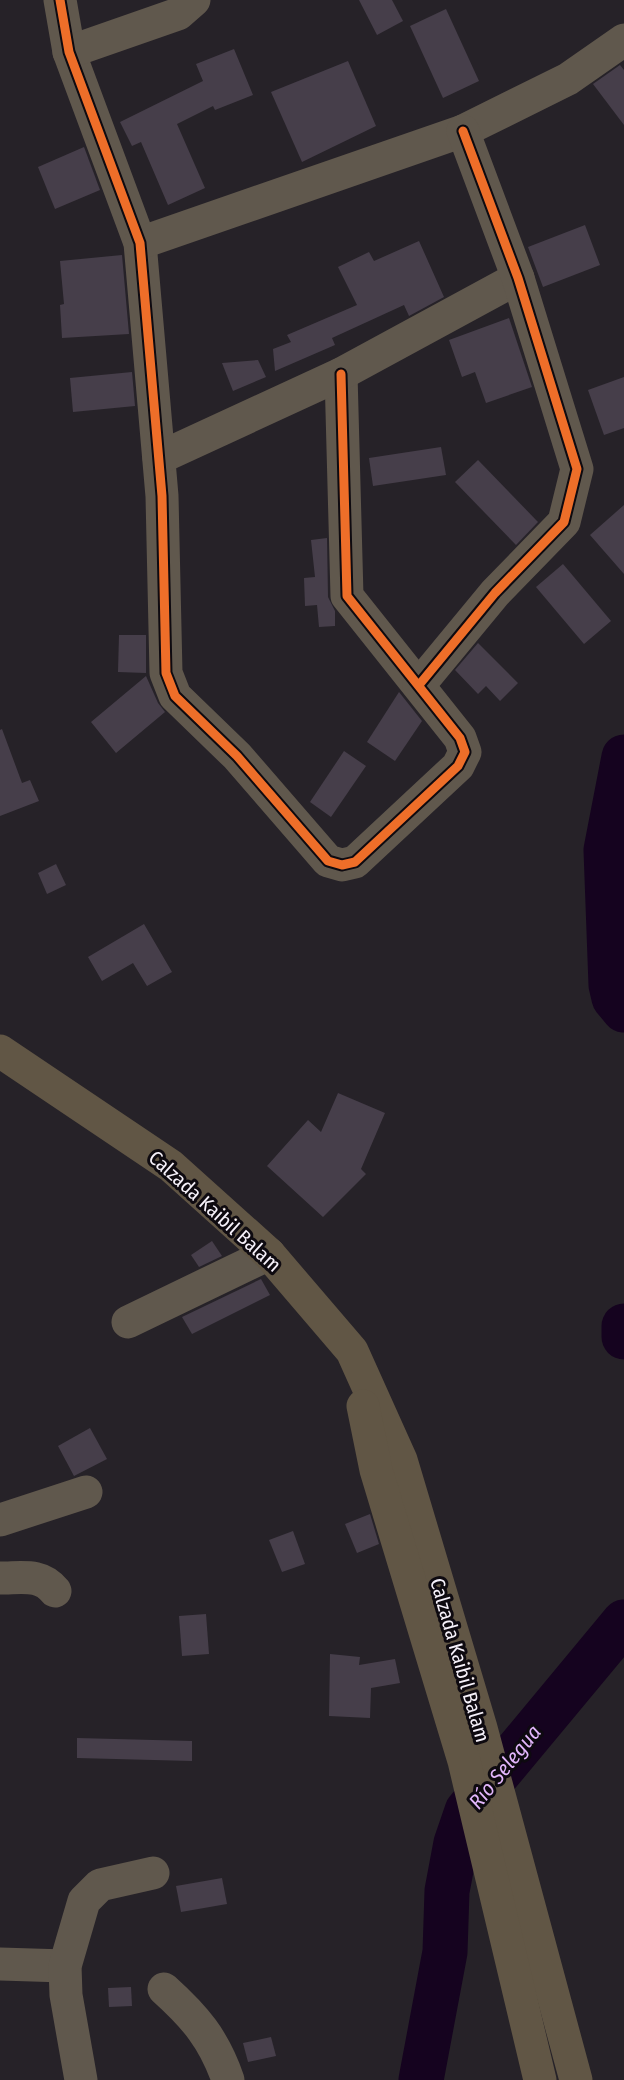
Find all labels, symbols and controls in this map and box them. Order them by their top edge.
street label: Calzada Kaibil Balam [144,1145,286,1277]
street label: Calzada Kaibil Balam [425,1575,495,1745]
water label: Río Selegua [463,1720,547,1814]

